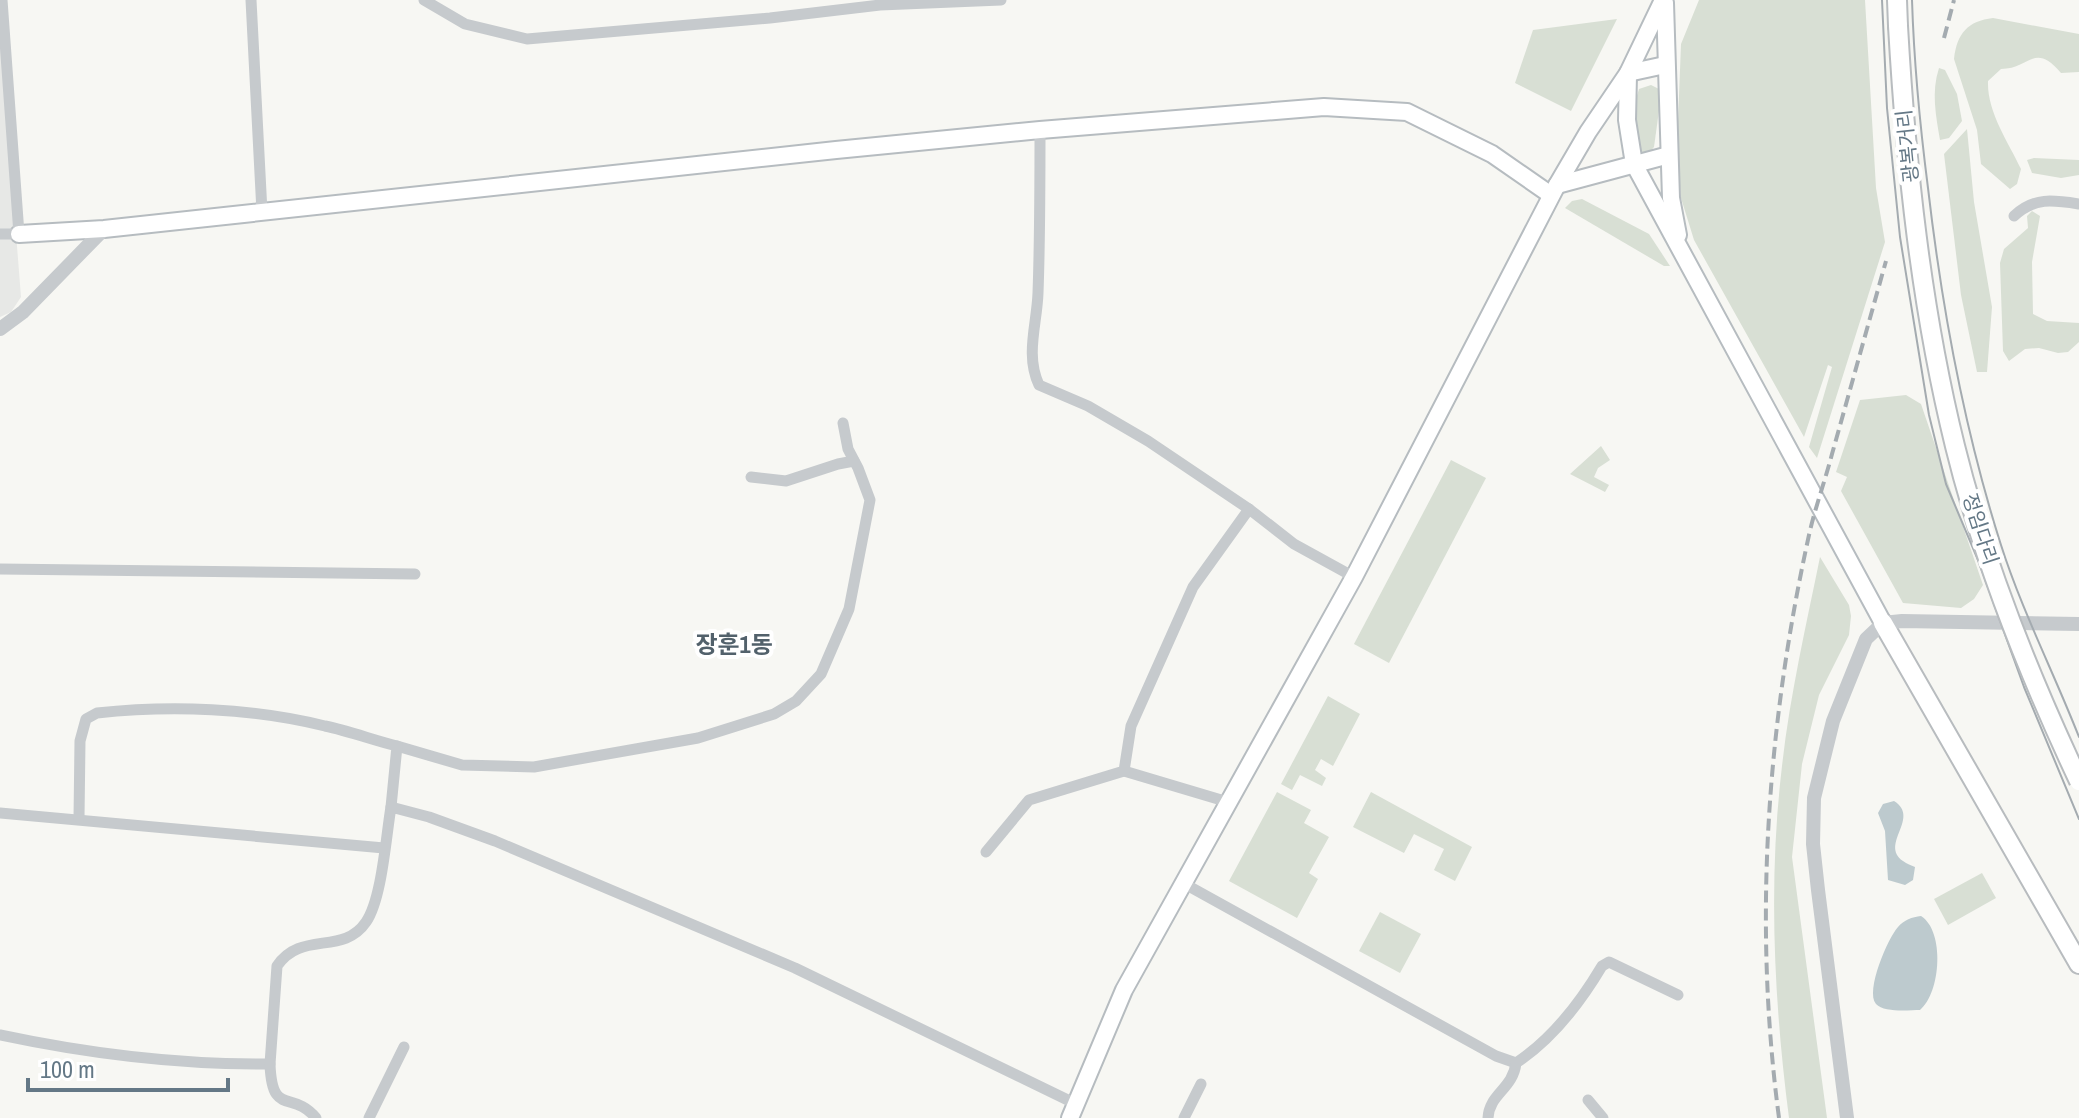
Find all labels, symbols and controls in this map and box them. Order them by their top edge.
street label: 광복거리 [1890,108,1924,184]
street label: 정임다리 [1957,490,2005,568]
district label: 장훈1동 [695,628,773,660]
scale bar [28,1042,228,1092]
text: 100 m [40,1053,95,1085]

